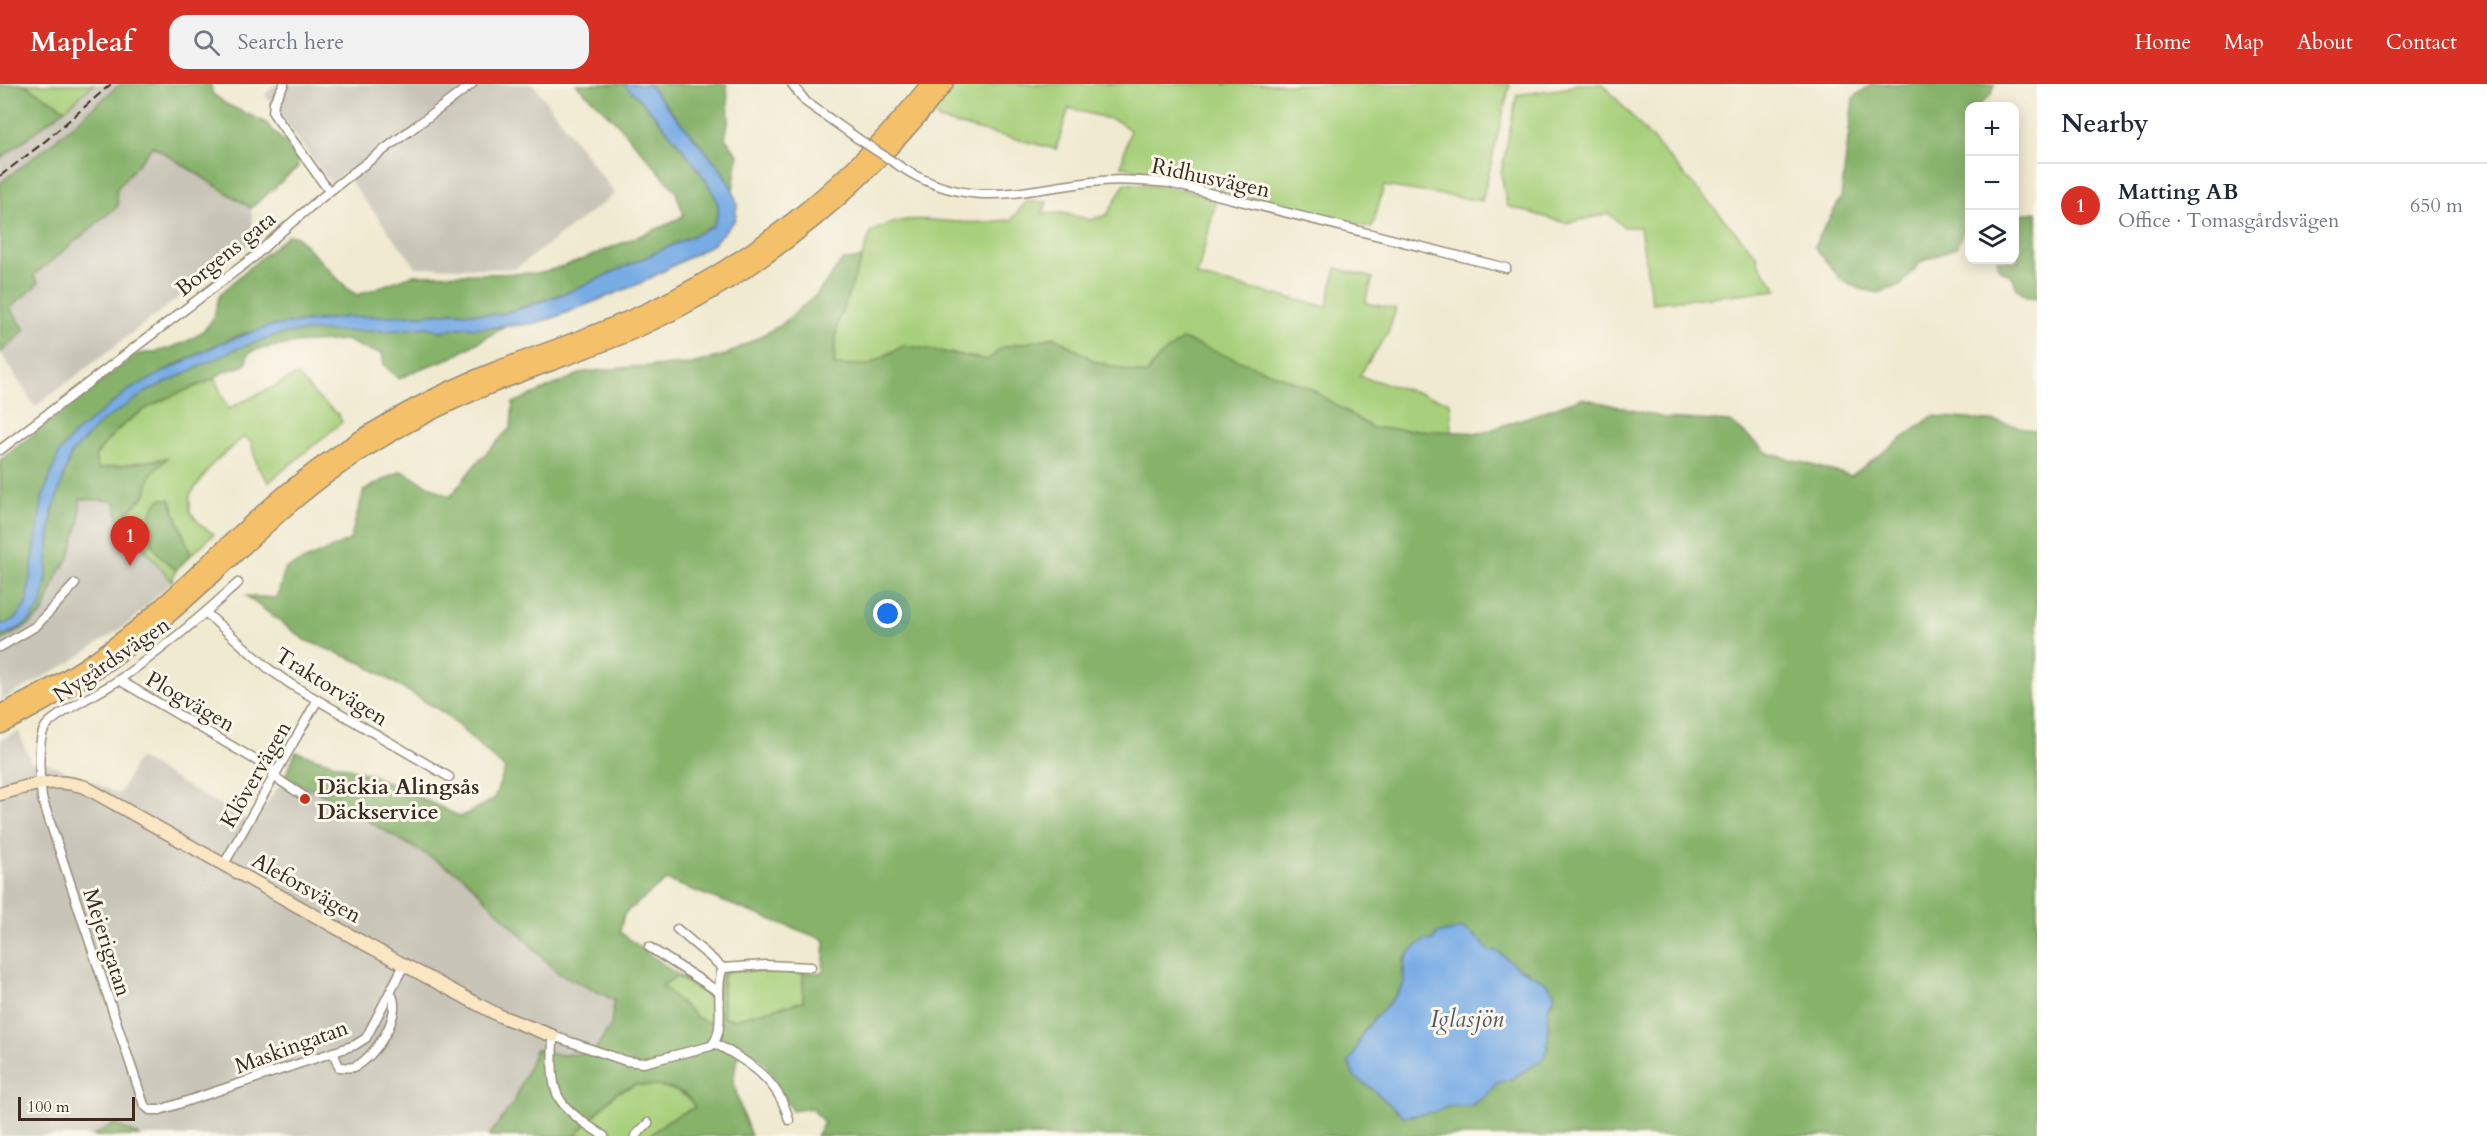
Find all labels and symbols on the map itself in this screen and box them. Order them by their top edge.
street label: Ridhusvägen [1149,151,1273,205]
street label: Borgens gata [169,204,283,304]
pin: 1 [110,516,150,566]
your location [873,599,902,628]
street label: Nygårdsvägen [47,609,176,710]
street label: Traktorvägen [269,640,394,734]
street label: Plogvägen [140,664,241,740]
street label: Klövervägen [213,715,299,833]
place label: Däckia Alingsås Däckservice [317,772,479,827]
marker: Däckia Alingsås Däckservice [298,792,312,806]
street label: Aleforsvägen [246,845,367,931]
street label: Mejerigatan [75,884,139,1001]
water label: Iglasjön [1430,1003,1504,1036]
street label: Maskingatan [230,1012,353,1081]
scale bar [18,1094,135,1122]

